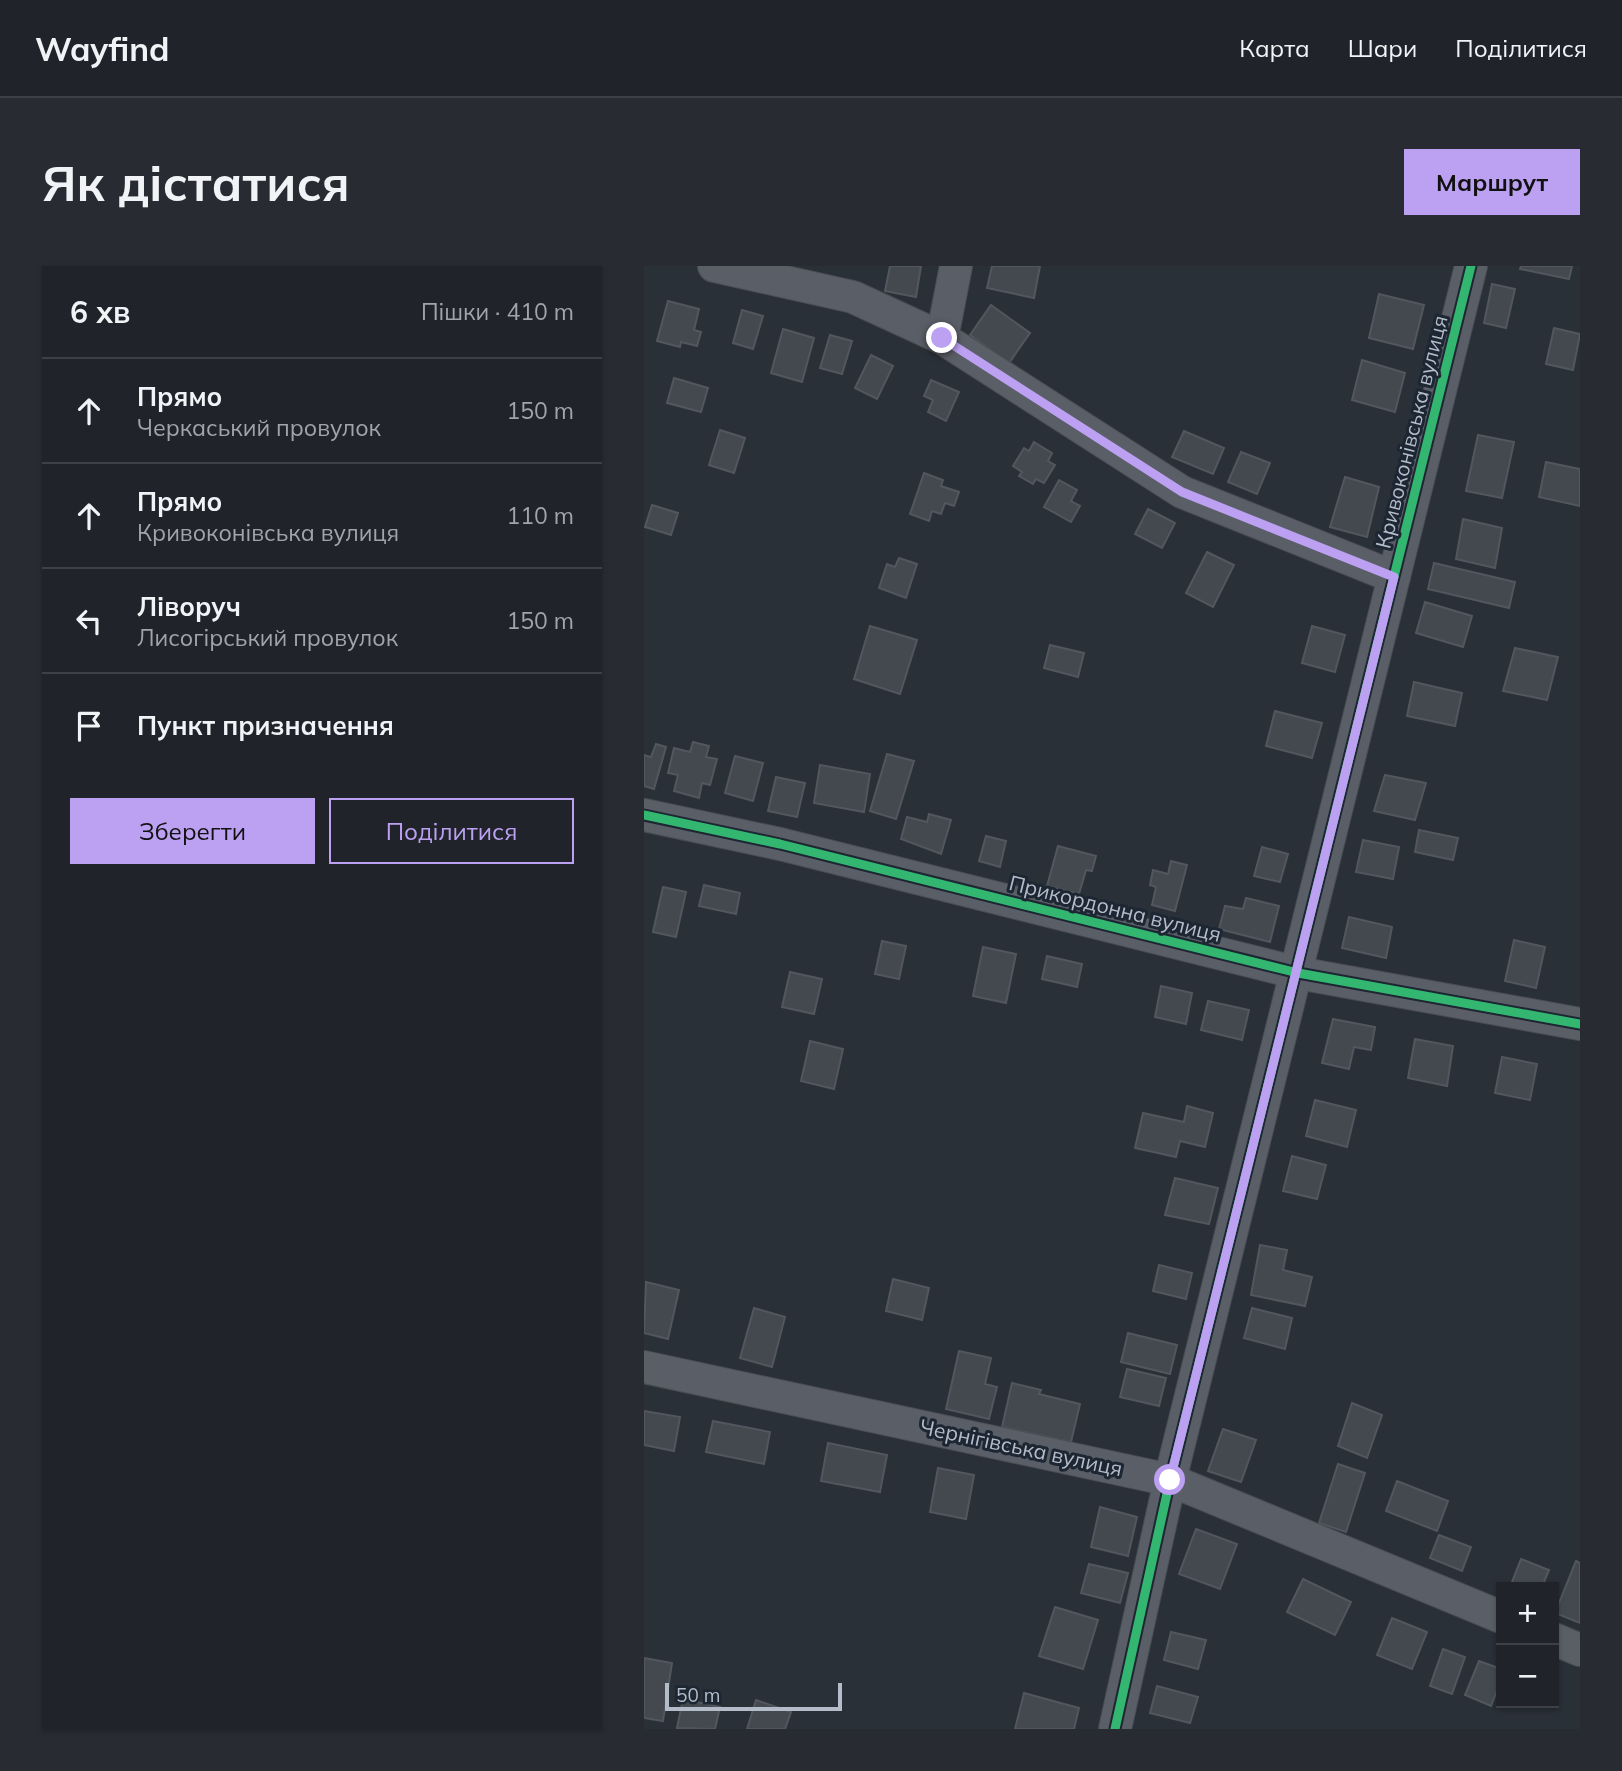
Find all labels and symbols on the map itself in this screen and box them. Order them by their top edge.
street label: Кривоконівська вулиця [1369,312,1453,551]
route end [926,322,957,353]
street label: Прикордонна вулиця [1006,869,1224,947]
street label: Чернігівська вулиця [918,1413,1125,1481]
route start [1154,1464,1185,1495]
scale bar [665,1680,842,1712]

